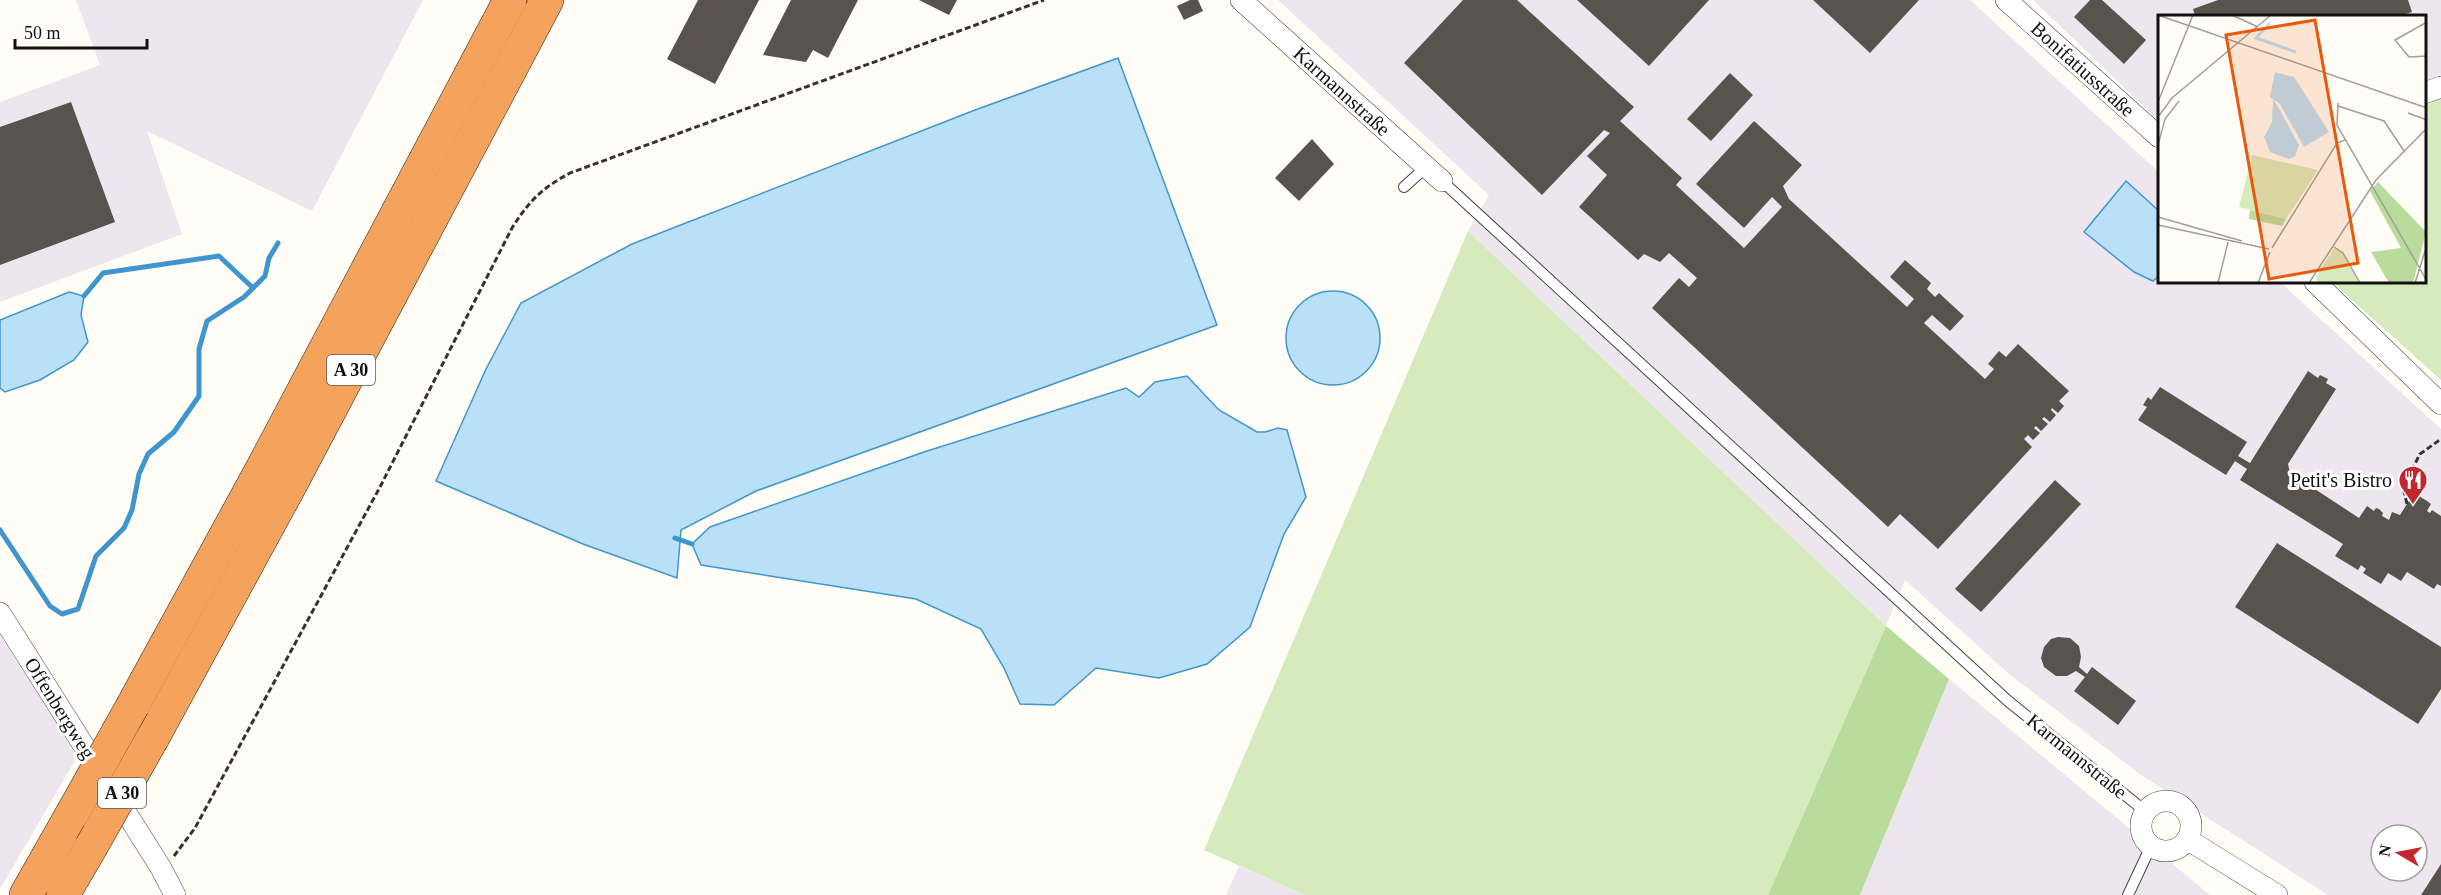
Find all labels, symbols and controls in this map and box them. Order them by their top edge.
scale bar [15,12,147,50]
inset map [2158,15,2426,284]
street label: Bonifatiusstraße [2027,17,2139,121]
text: 50 m [24,23,61,43]
street label: Karmannstraße [1289,42,1395,140]
road number: A 30 [327,355,375,385]
restaurant icon: Petit's Bistro [2397,464,2429,506]
place label: Petit's Bistro [2290,469,2392,491]
street label: Offenbergweg [19,654,100,763]
street label: Karmannstraße [2023,709,2131,803]
road number: A 30 [98,778,146,808]
north arrow [2369,823,2429,883]
text: N [2375,843,2394,858]

